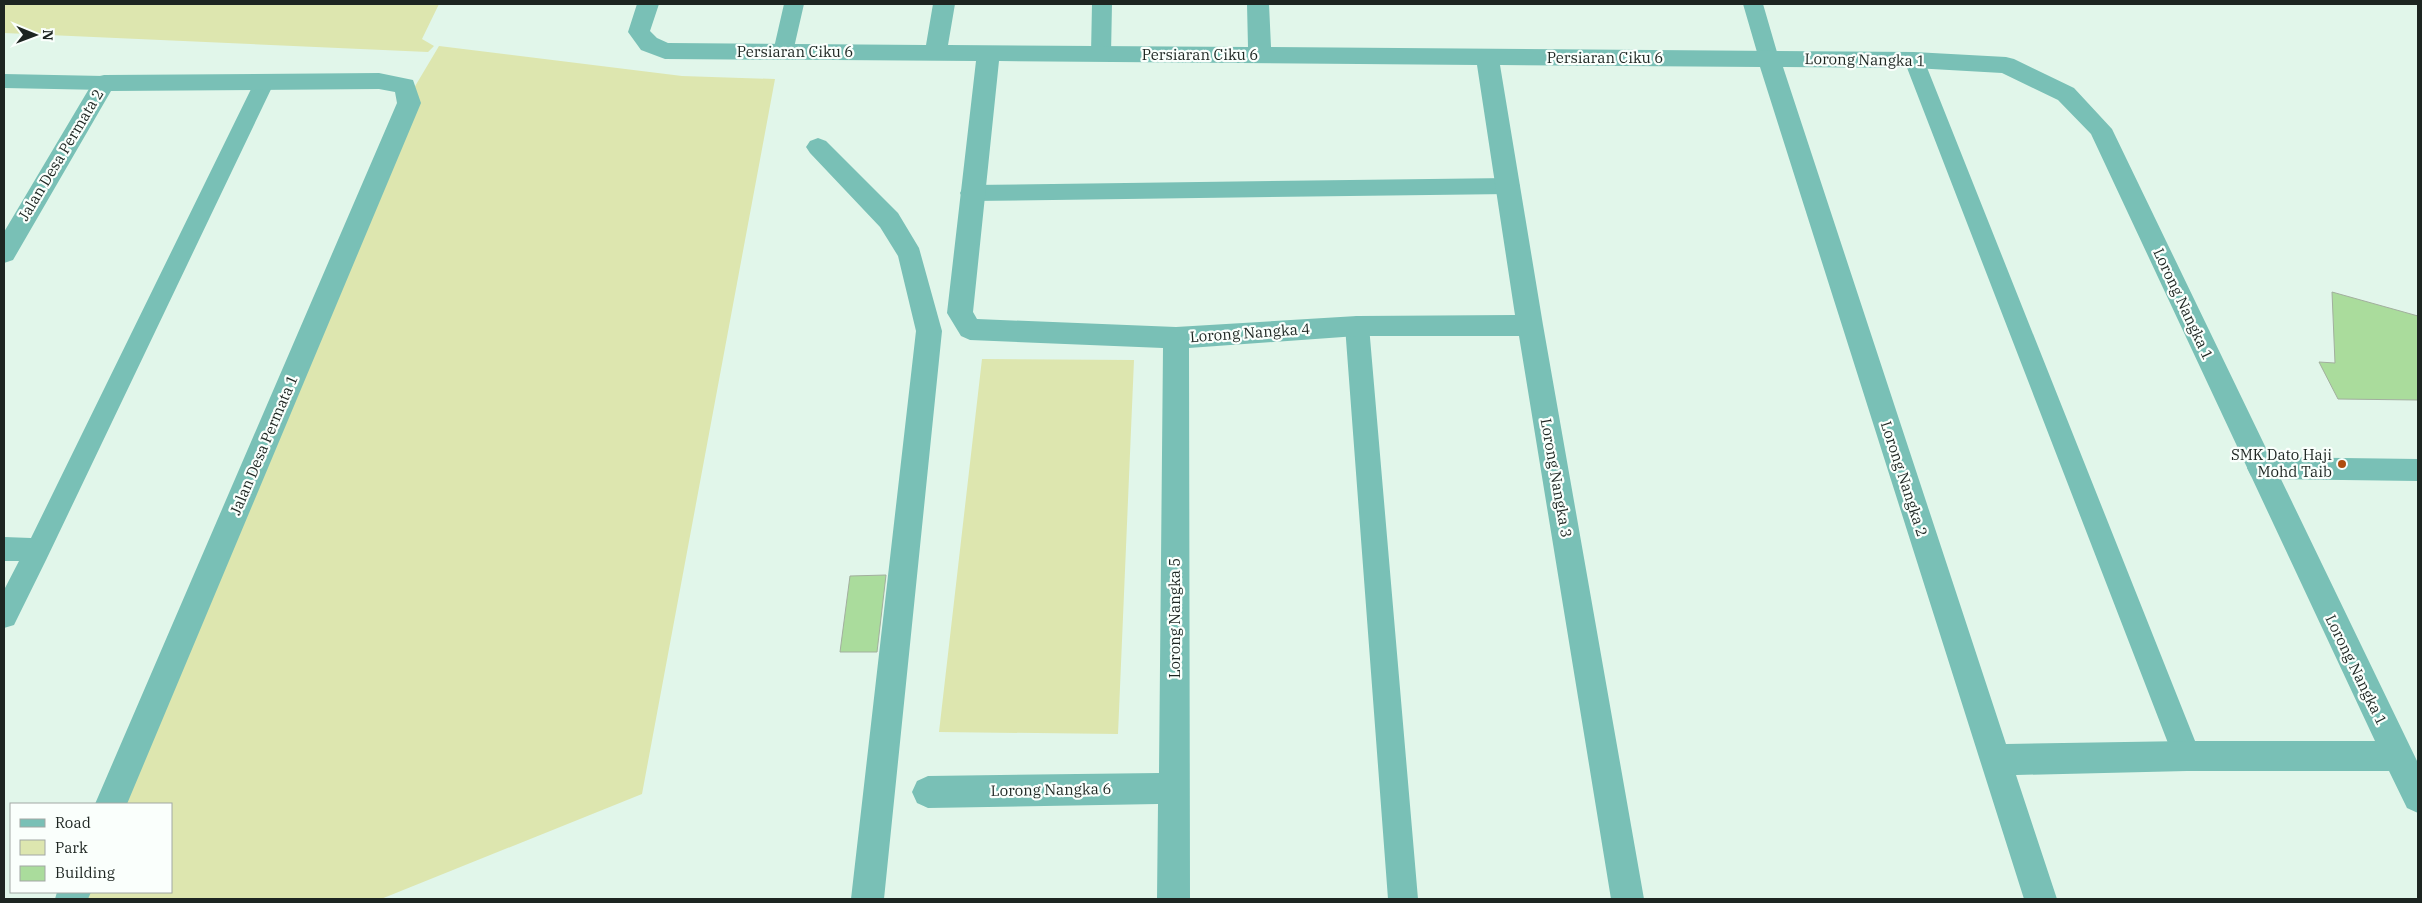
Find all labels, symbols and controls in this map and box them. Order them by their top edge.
north arrow [10,10,60,60]
text: N [39,30,57,41]
street label: Persiaran Ciku 6 [737,42,853,61]
street label: Persiaran Ciku 6 [1142,45,1258,64]
street label: Persiaran Ciku 6 [1547,48,1663,67]
street label: Lorong Nangka 1 [1805,49,1926,70]
street label: Jalan Desa Permata 2 [14,85,107,224]
street label: Lorong Nangka 1 [2149,245,2218,362]
street label: Lorong Nangka 4 [1189,319,1311,346]
street label: Jalan Desa Permata 1 [225,372,302,518]
street label: Lorong Nangka 3 [1537,417,1576,539]
street label: Lorong Nangka 2 [1877,419,1932,539]
place label: SMK Dato Haji Mohd Taib [2231,445,2332,481]
marker: SMK Dato Haji Mohd Taib [2336,458,2348,470]
street label: Lorong Nangka 5 [1165,558,1184,678]
street label: Lorong Nangka 1 [2321,611,2391,728]
street label: Lorong Nangka 6 [990,779,1111,800]
legend [10,803,172,893]
text: Road [55,813,91,832]
text: Park [55,838,88,857]
text: Building [55,863,115,882]

